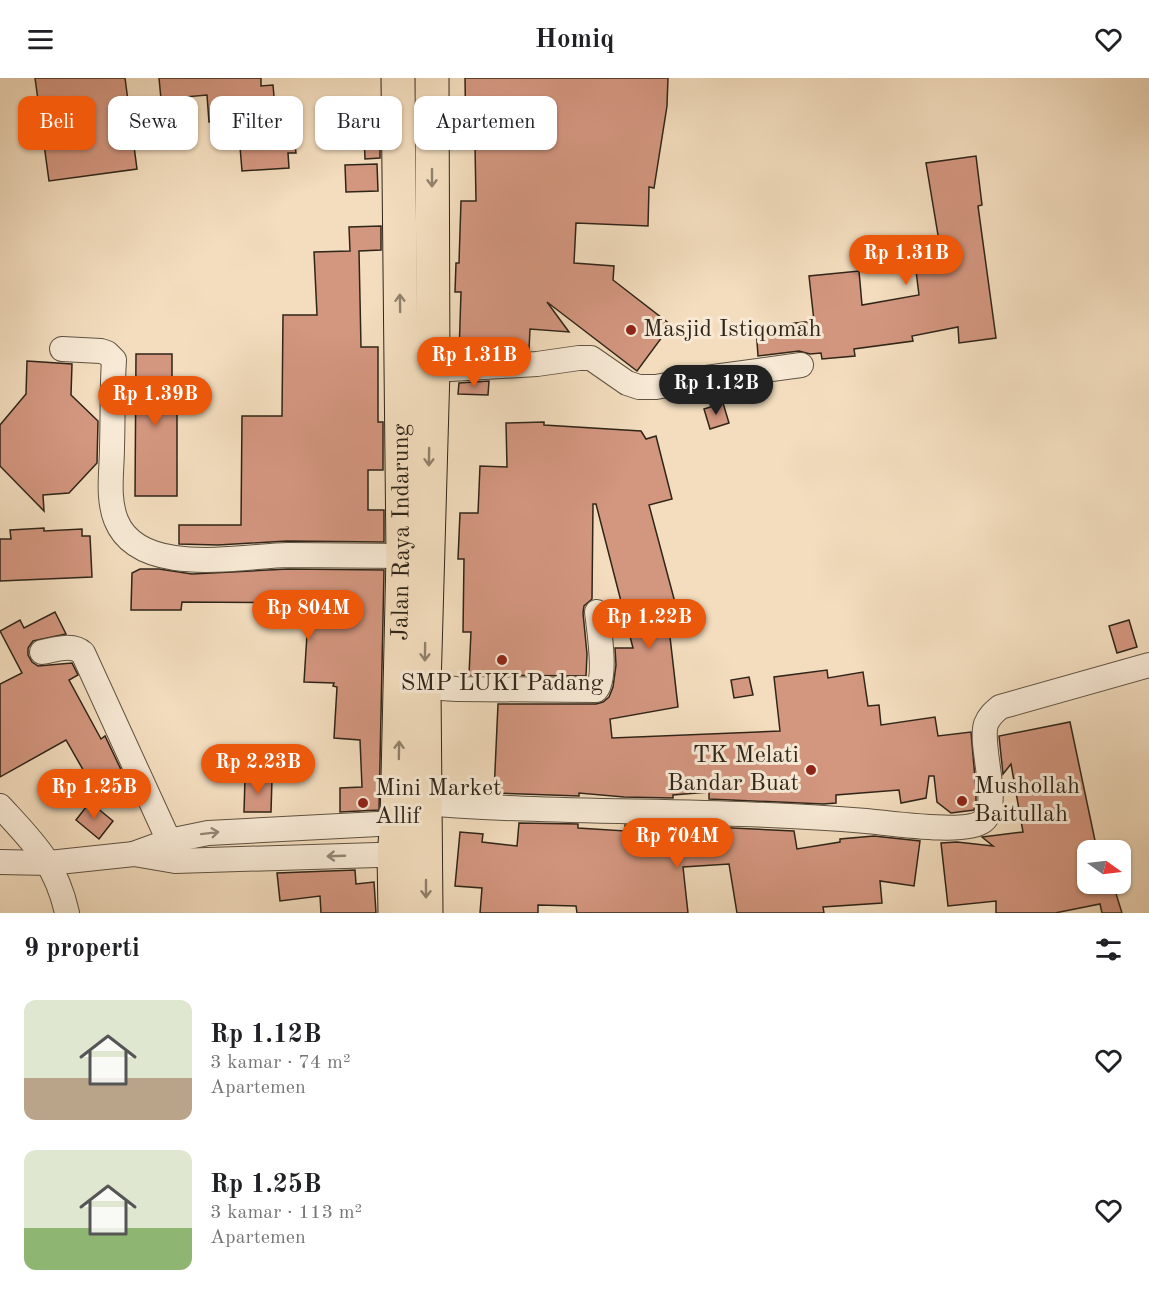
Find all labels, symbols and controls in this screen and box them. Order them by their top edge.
icon: menu [24,23,57,56]
icon: heart [1092,23,1125,56]
text: Homiq [535,26,614,53]
chip: Beli [18,96,96,150]
chip: Sewa [108,96,198,150]
chip: Filter [210,96,303,150]
chip: Baru [315,96,402,150]
chip: Apartemen [414,96,557,150]
one-way arrow [426,168,438,188]
pin: Rp 1.31B [844,235,968,286]
text: Rp 1.31B [863,244,949,264]
one-way arrow [394,293,406,313]
place label: Masjid Istiqomah [643,318,821,342]
marker: Masjid Istiqomah [624,323,638,337]
pin: Rp 1.31B [412,337,536,388]
text: Rp 1.31B [431,346,517,366]
pin: Rp 1.12B [654,365,778,416]
text: Rp 1.12B [673,374,759,394]
pin: Rp 1.39B [93,376,217,427]
text: Rp 1.39B [112,385,198,405]
street label: Jalan Raya Indarung [389,423,415,641]
one-way arrow [423,447,435,467]
pin: Rp 804M [253,590,363,641]
text: Rp 804M [266,599,350,619]
pin: Rp 1.22B [587,599,711,650]
text: Rp 1.22B [606,608,692,628]
one-way arrow [419,642,431,662]
marker: SMP LUKI Padang [495,653,509,667]
place label: SMP LUKI Padang [400,672,604,696]
one-way arrow [393,740,404,760]
pin: Rp 2.23B [196,744,320,795]
place label: TK Melati Bandar Buat [667,744,799,796]
text: Rp 2.23B [215,753,301,773]
marker: TK Melati Bandar Buat [804,763,818,777]
pin: Rp 1.25B [32,769,156,820]
place label: Mushollah Baitullah [974,775,1080,827]
place label: Mini Market Allif [375,777,501,829]
text: Rp 1.25B [51,778,137,798]
marker: Mushollah Baitullah [955,794,969,808]
marker: Mini Market Allif [356,796,370,810]
pin: Rp 704M [622,818,732,869]
one-way arrow [200,827,220,838]
text: Rp 704M [635,827,719,847]
north arrow [1077,840,1131,894]
map controls [1077,840,1131,894]
one-way arrow [326,850,346,861]
one-way arrow [420,879,432,899]
icon: filters [1092,933,1125,966]
text: 9 properti [24,936,140,962]
text: Rp 1.12B [210,1022,321,1048]
icon: home [72,1024,144,1096]
icon: heart [1092,1044,1125,1077]
text: 3 kamar · 74 m² [210,1053,351,1073]
text: Apartemen [210,1078,306,1098]
text: Rp 1.25B [210,1172,321,1198]
icon: home [72,1174,144,1246]
icon: heart [1092,1194,1125,1227]
text: 3 kamar · 113 m² [210,1203,362,1223]
text: Apartemen [210,1228,306,1248]

